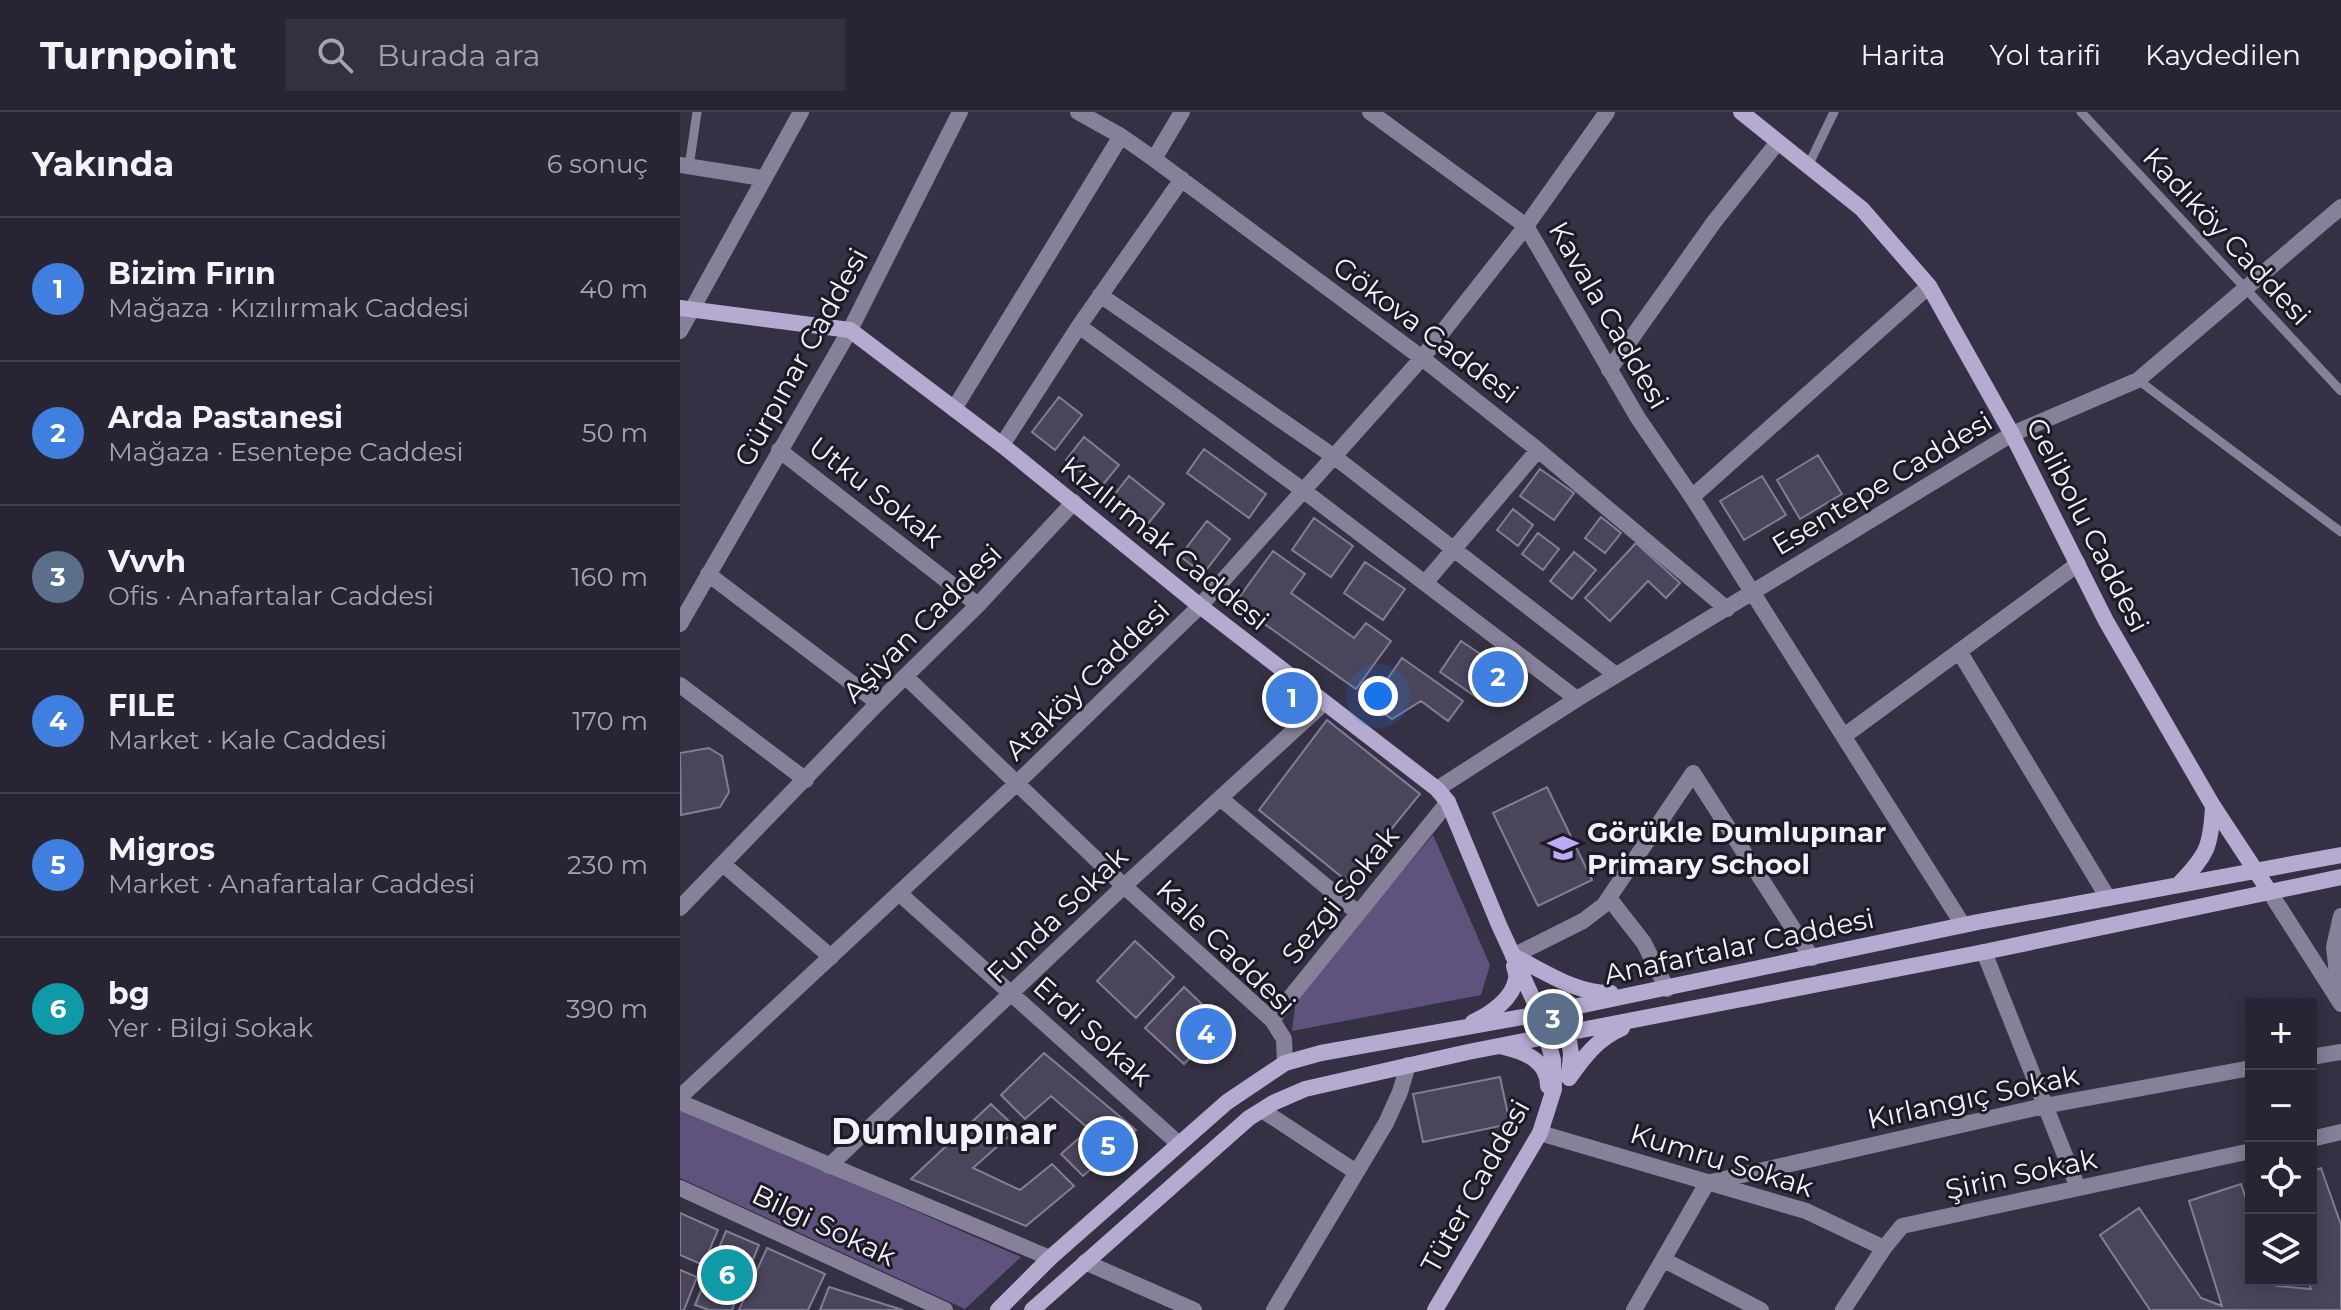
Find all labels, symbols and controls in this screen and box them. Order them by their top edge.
search box [285,19,845,91]
text: Turnpoint [40,32,237,79]
icon: search [313,33,357,77]
text: Burada ara [377,37,540,74]
text: Harita [1861,38,1946,72]
text: Yol tarifi [1990,38,2101,72]
text: Kaydedilen [2145,38,2301,72]
street label: Kadıköy Caddesi [2136,140,2318,332]
text: Yakında [32,143,174,185]
text: 6 sonuç [547,148,648,180]
street label: Kavala Caddesi [1542,215,1676,415]
street label: Gürpınar Caddesi [727,242,875,472]
street label: Gökova Caddesi [1327,249,1525,411]
text: Bizim Fırın [108,255,276,292]
text: 1 [53,273,63,305]
text: 40 m [579,273,648,305]
text: Mağaza · Kızılırmak Caddesi [108,292,469,324]
text: Arda Pastanesi [108,399,343,436]
street label: Esentepe Caddesi [1766,404,1998,562]
street label: Gelibolu Caddesi [2019,412,2157,638]
text: 2 [50,417,66,449]
text: 50 m [582,417,648,449]
street label: Utku Sokak [802,429,950,555]
text: Mağaza · Esentepe Caddesi [108,436,463,468]
street label: Kızılırmak Caddesi [1054,449,1276,637]
street label: Aşiyan Caddesi [836,537,1008,709]
text: Vvvh [108,543,186,580]
text: 3 [50,561,66,593]
text: 160 m [571,561,648,593]
text: Ofis · Anafartalar Caddesi [108,580,434,612]
street label: Ataköy Caddesi [998,593,1176,767]
pin: 2 [1472,647,1524,707]
pin: 1 [1266,668,1318,728]
your location [1358,676,1398,716]
text: FILE [108,687,175,724]
text: 4 [49,705,67,737]
text: 170 m [572,705,648,737]
text: Market · Kale Caddesi [108,724,387,756]
place label: Görükle Dumlupınar Primary School [1587,815,1886,881]
street label: Sezgi Sokak [1274,819,1406,970]
text: Migros [108,831,215,868]
school or university icon: Görükle Dumlupınar Primary School [1546,831,1580,865]
street label: Funda Sokak [980,839,1135,991]
text: 5 [50,849,66,881]
text: 230 m [567,849,648,881]
text: Market · Anafartalar Caddesi [108,868,475,900]
street label: Kale Caddesi [1149,872,1303,1022]
street label: Anafartalar Caddesi [1601,901,1877,991]
street label: Erdi Sokak [1027,969,1160,1093]
text: bg [108,975,150,1012]
pin: 3 [1527,989,1579,1049]
text: 6 [50,993,66,1025]
text: 390 m [566,993,648,1025]
map controls [2245,998,2317,1286]
button: + [2245,998,2317,1070]
pin: 4 [1180,1004,1232,1064]
text: Yer · Bilgi Sokak [108,1012,313,1044]
street label: Kırlangıç Sokak [1864,1058,2082,1136]
button: − [2245,1070,2317,1142]
street label: Tüter Caddesi [1413,1093,1537,1279]
district label: Dumlupınar [831,1109,1057,1153]
pin: 5 [1082,1116,1134,1176]
street label: Kumru Sokak [1626,1116,1818,1204]
street label: Şirin Sokak [1942,1141,2100,1207]
button: locate [2245,1142,2317,1214]
street label: Bilgi Sokak [747,1177,902,1273]
button: layers [2245,1214,2317,1286]
pin: 6 [701,1245,753,1305]

